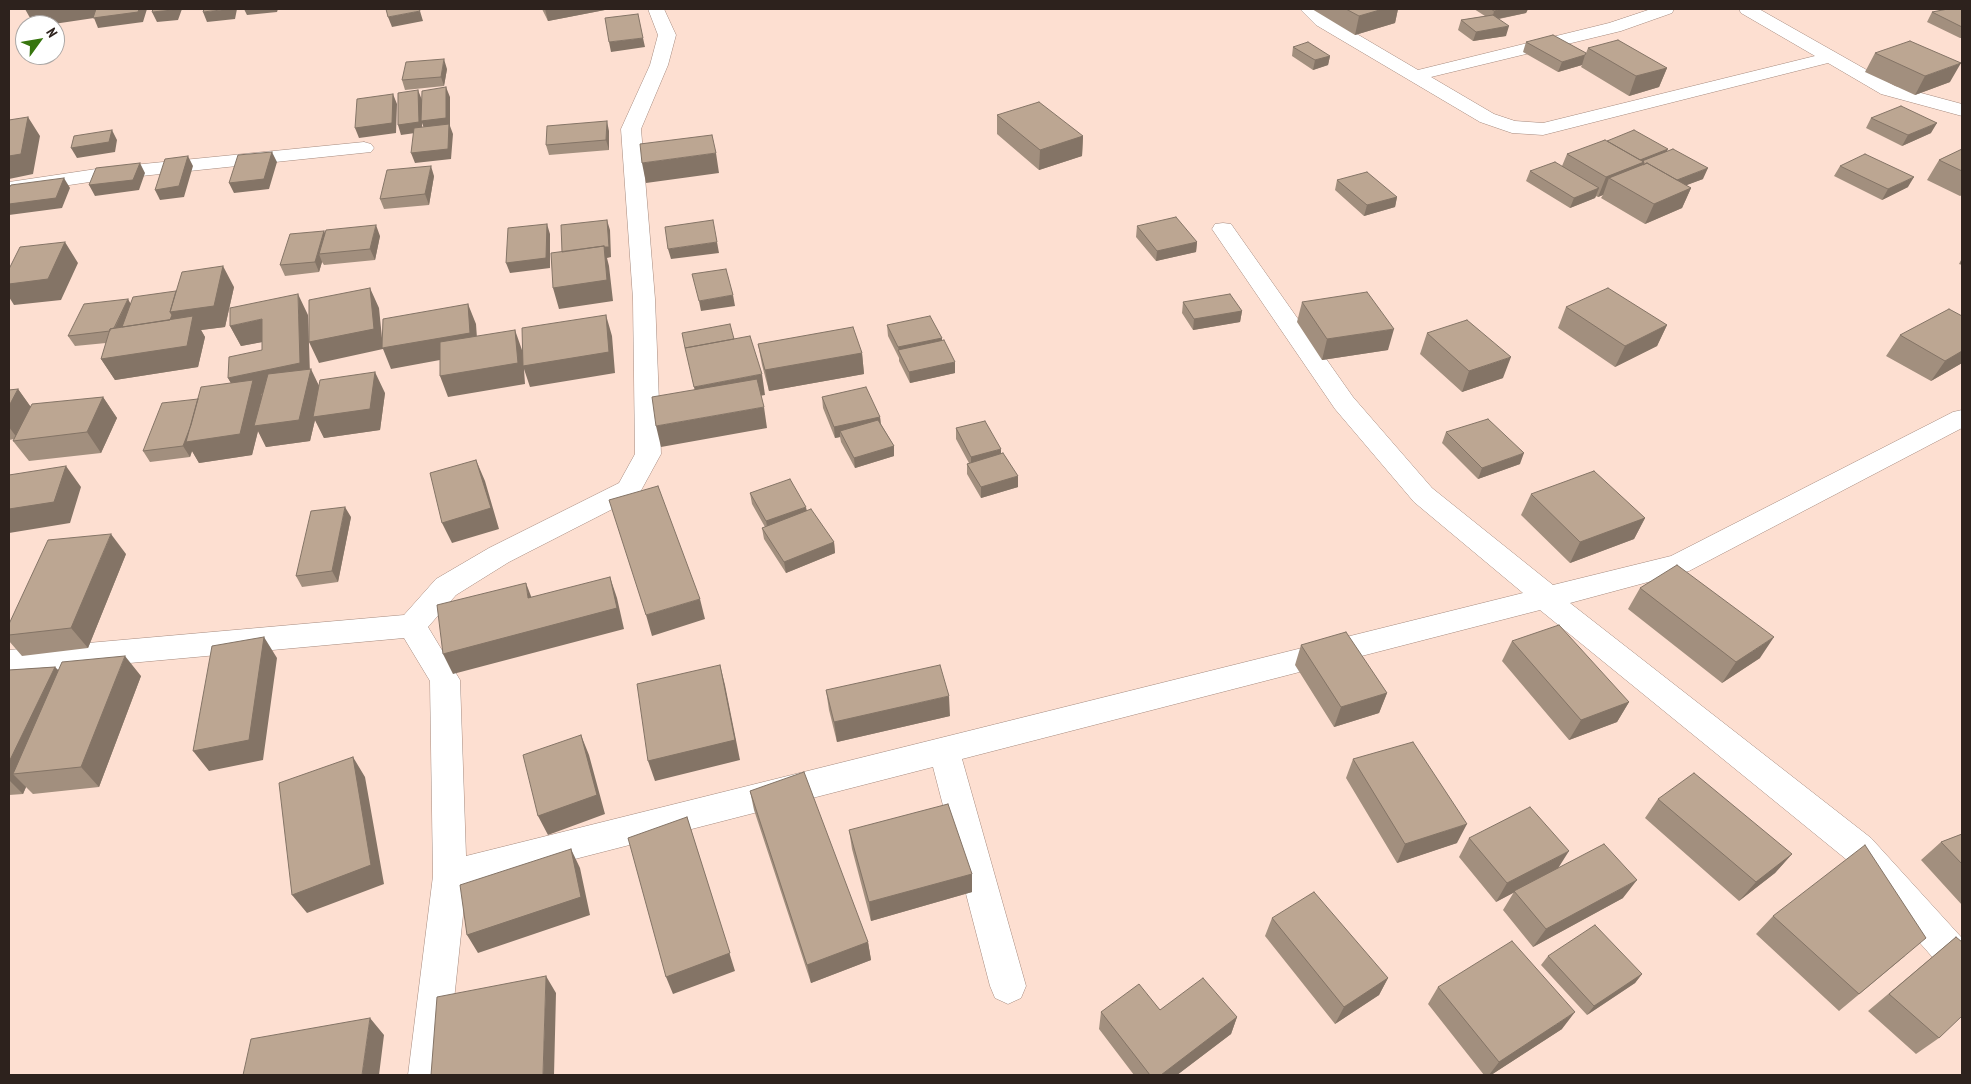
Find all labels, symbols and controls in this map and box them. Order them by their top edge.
north arrow [15,15,65,65]
text: N [42,25,62,41]

